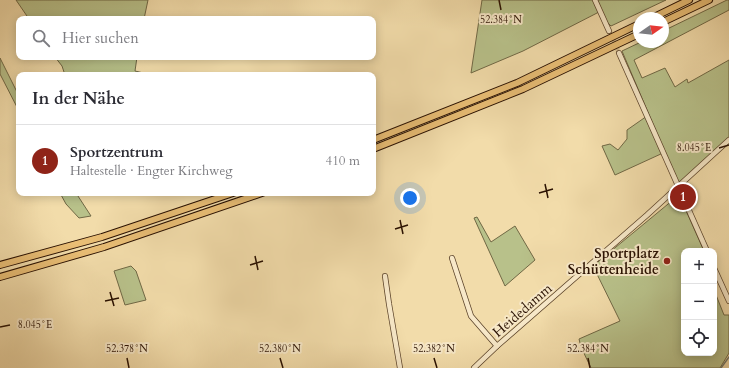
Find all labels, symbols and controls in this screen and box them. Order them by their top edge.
north arrow [633,12,669,48]
text: 52.384°N [480,13,522,27]
search box [16,16,376,60]
icon: search [30,27,52,49]
text: Hier suchen [62,28,139,48]
text: In der Nähe [32,87,125,110]
text: 8.045°E [677,141,711,155]
text: Sportzentrum [70,142,163,162]
text: 1 [42,152,48,170]
text: 410 m [326,152,360,170]
text: Haltestelle · Engter Kirchweg [70,162,233,180]
pin: 1 [670,182,696,212]
your location [400,188,420,208]
place label: Sportplatz Schüttenheide [568,244,659,279]
map controls [681,248,717,356]
button: + [681,248,717,284]
marker: Sportplatz Schüttenheide [662,256,672,266]
street label: Heidedamm [489,279,556,341]
button: − [681,284,717,320]
text: 8.045°E [18,318,52,332]
button: locate [681,320,717,356]
text: 52.378°N [106,342,148,356]
text: 52.380°N [259,342,301,356]
text: 52.382°N [413,342,455,356]
text: 52.384°N [567,342,609,356]

